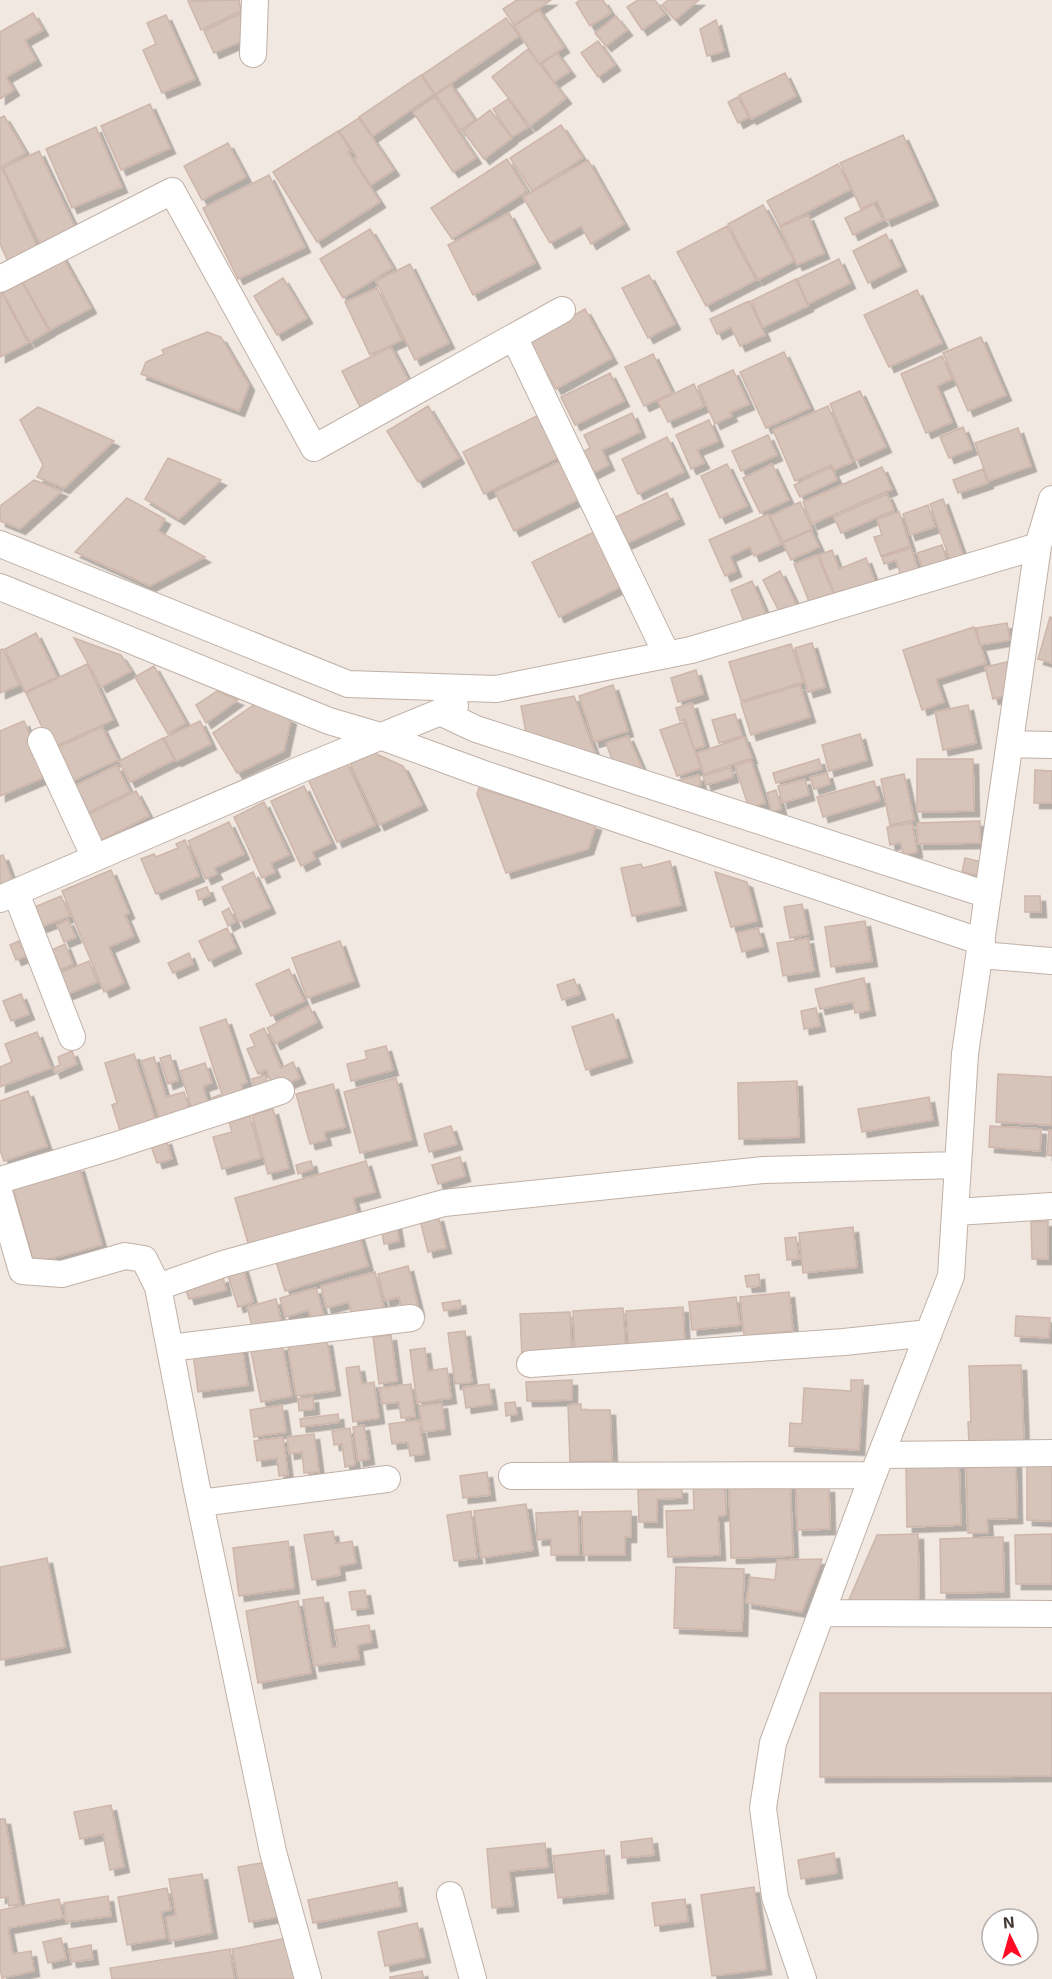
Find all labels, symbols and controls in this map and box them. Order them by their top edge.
north arrow [980,1907,1040,1967]
text: N [1002,1912,1015,1932]

